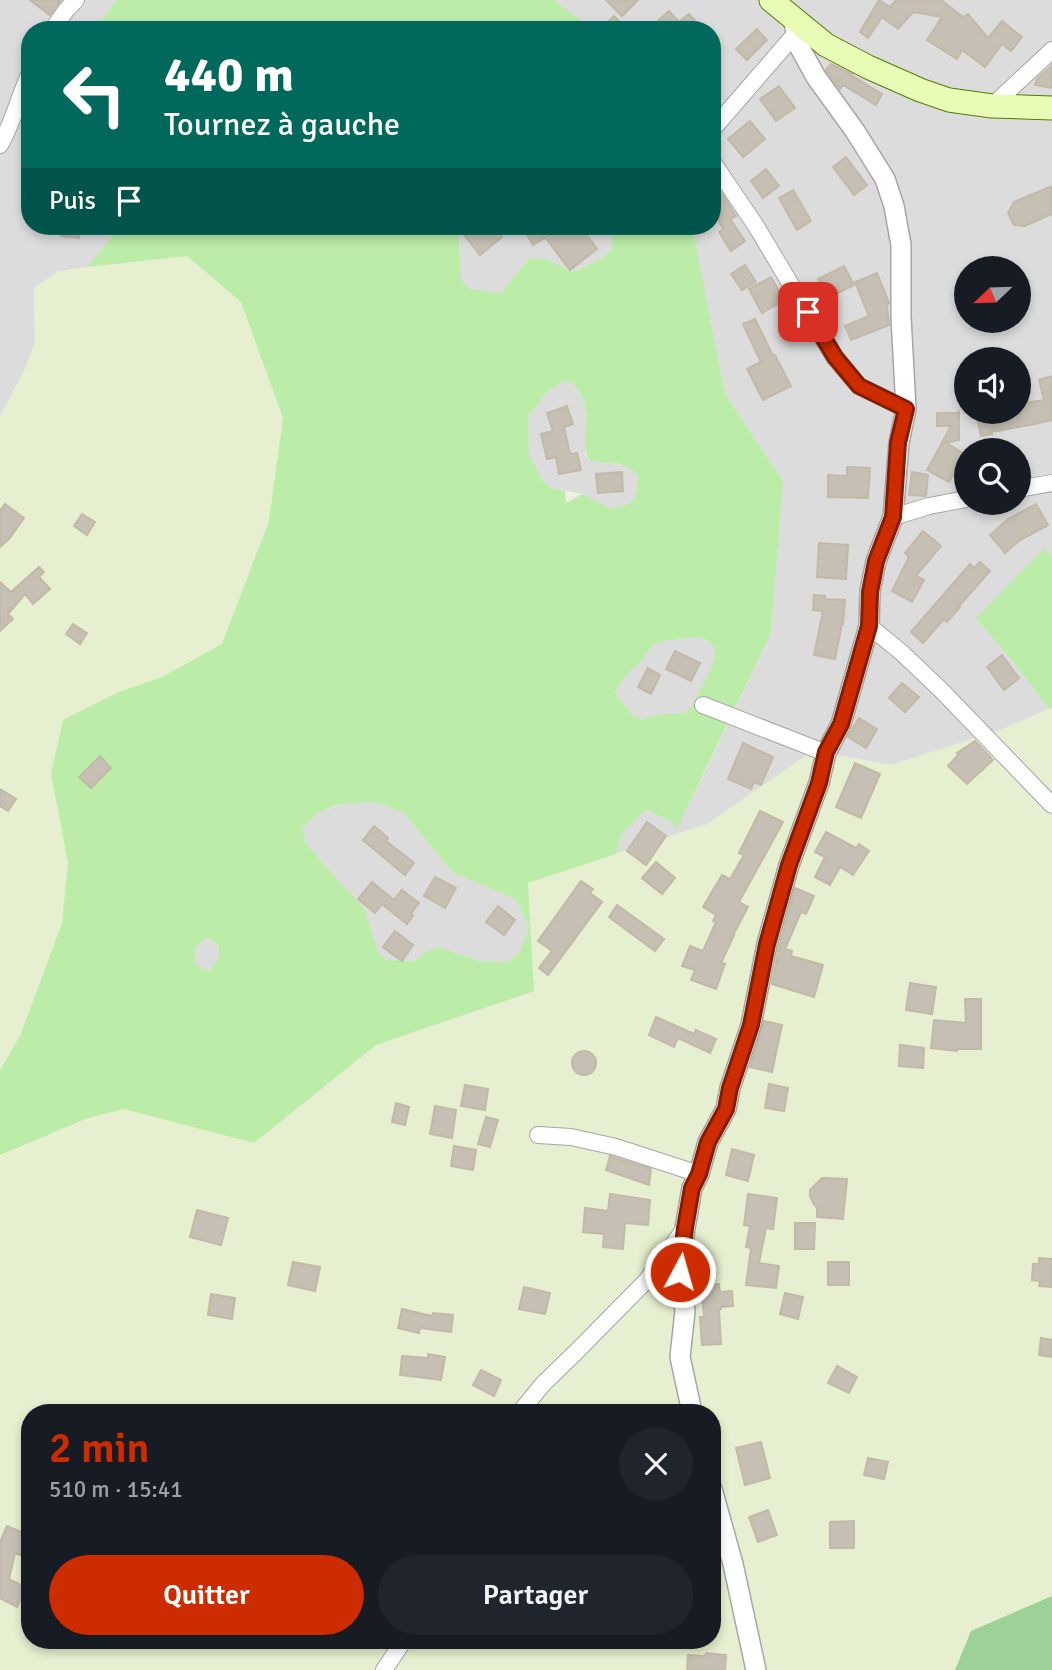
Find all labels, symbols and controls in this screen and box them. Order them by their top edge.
text: 440 m [164,45,294,105]
icon: left [49,49,140,140]
text: Tournez à gauche [164,105,400,144]
icon: arrive [110,182,148,220]
text: Puis [49,185,96,217]
north arrow [954,256,1031,332]
map controls [954,256,1031,515]
pin [778,282,838,342]
icon: arrive [789,293,827,331]
button: sound [954,347,1031,424]
button: search [954,438,1031,515]
position arrow [643,1235,717,1309]
text: 2 min [49,1423,150,1474]
button: close [619,1427,693,1501]
text: 510 m · 15:41 [49,1475,183,1504]
button: Quitter [49,1555,364,1635]
button: Partager [378,1555,693,1635]

